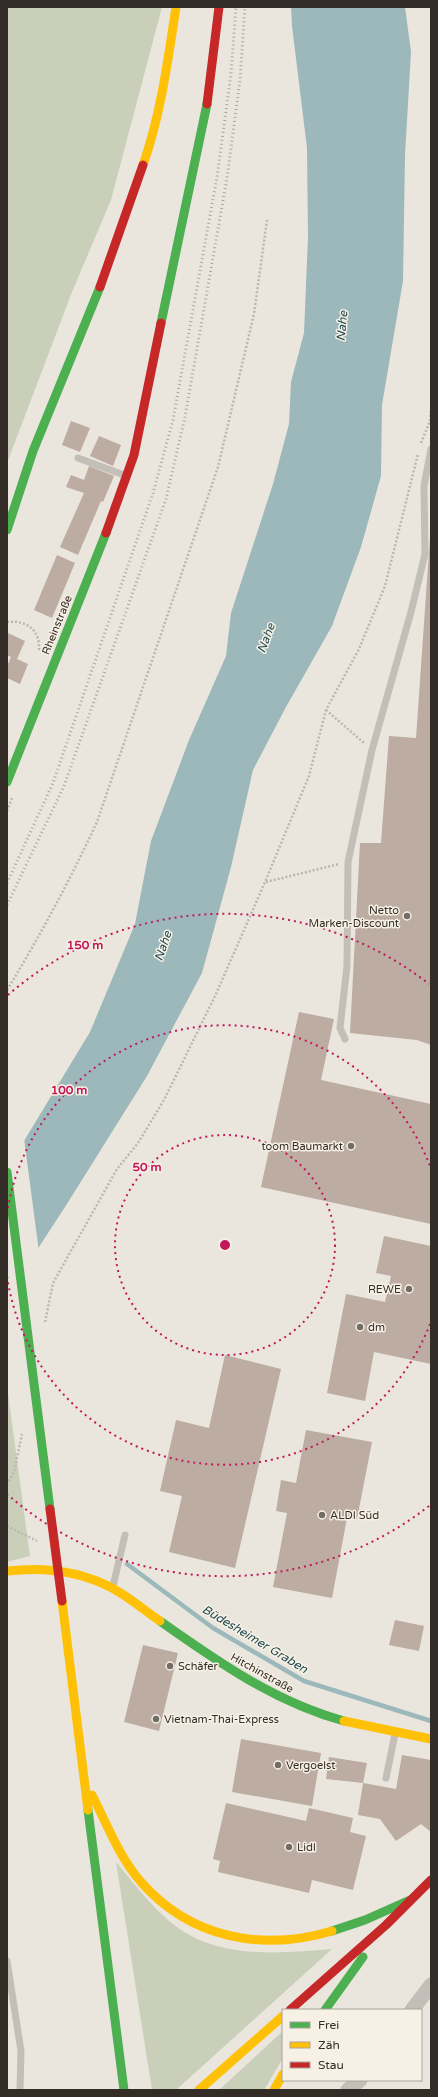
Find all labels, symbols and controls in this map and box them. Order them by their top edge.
water label: Nahe [333,309,351,342]
street label: Rheinstraße [39,593,75,657]
water label: Nahe [254,620,278,655]
place label: Netto Marken-Discount [309,904,399,930]
marker: Netto Marken-Discount [402,911,412,921]
water label: Nahe [152,928,175,963]
text: 150 m [67,938,103,952]
text: 100 m [51,1083,87,1097]
place label: toom Baumarkt [261,1140,343,1153]
marker: toom Baumarkt [346,1141,356,1151]
text: 50 m [132,1160,162,1174]
centre of rings [218,1238,232,1252]
place label: REWE [368,1283,401,1296]
marker: REWE [404,1284,414,1294]
place label: dm [368,1321,385,1334]
marker: dm [355,1322,365,1332]
place label: ALDI Süd [330,1509,379,1522]
marker: ALDI Süd [317,1510,327,1520]
water label: Büdesheimer Graben [200,1602,311,1676]
street label: Hitchinstraße [228,1650,296,1696]
place label: Schäfer [178,1660,218,1673]
marker: Schäfer [165,1661,175,1671]
place label: Vietnam-Thai-Express [164,1713,279,1726]
marker: Vietnam-Thai-Express [151,1714,161,1724]
place label: Vergoelst [286,1759,335,1772]
marker: Vergoelst [273,1760,283,1770]
place label: Lidl [297,1841,316,1854]
marker: Lidl [284,1842,294,1852]
legend [282,2009,422,2081]
text: Frei [318,2018,339,2032]
text: Zäh [318,2038,340,2052]
text: Stau [318,2058,344,2072]

